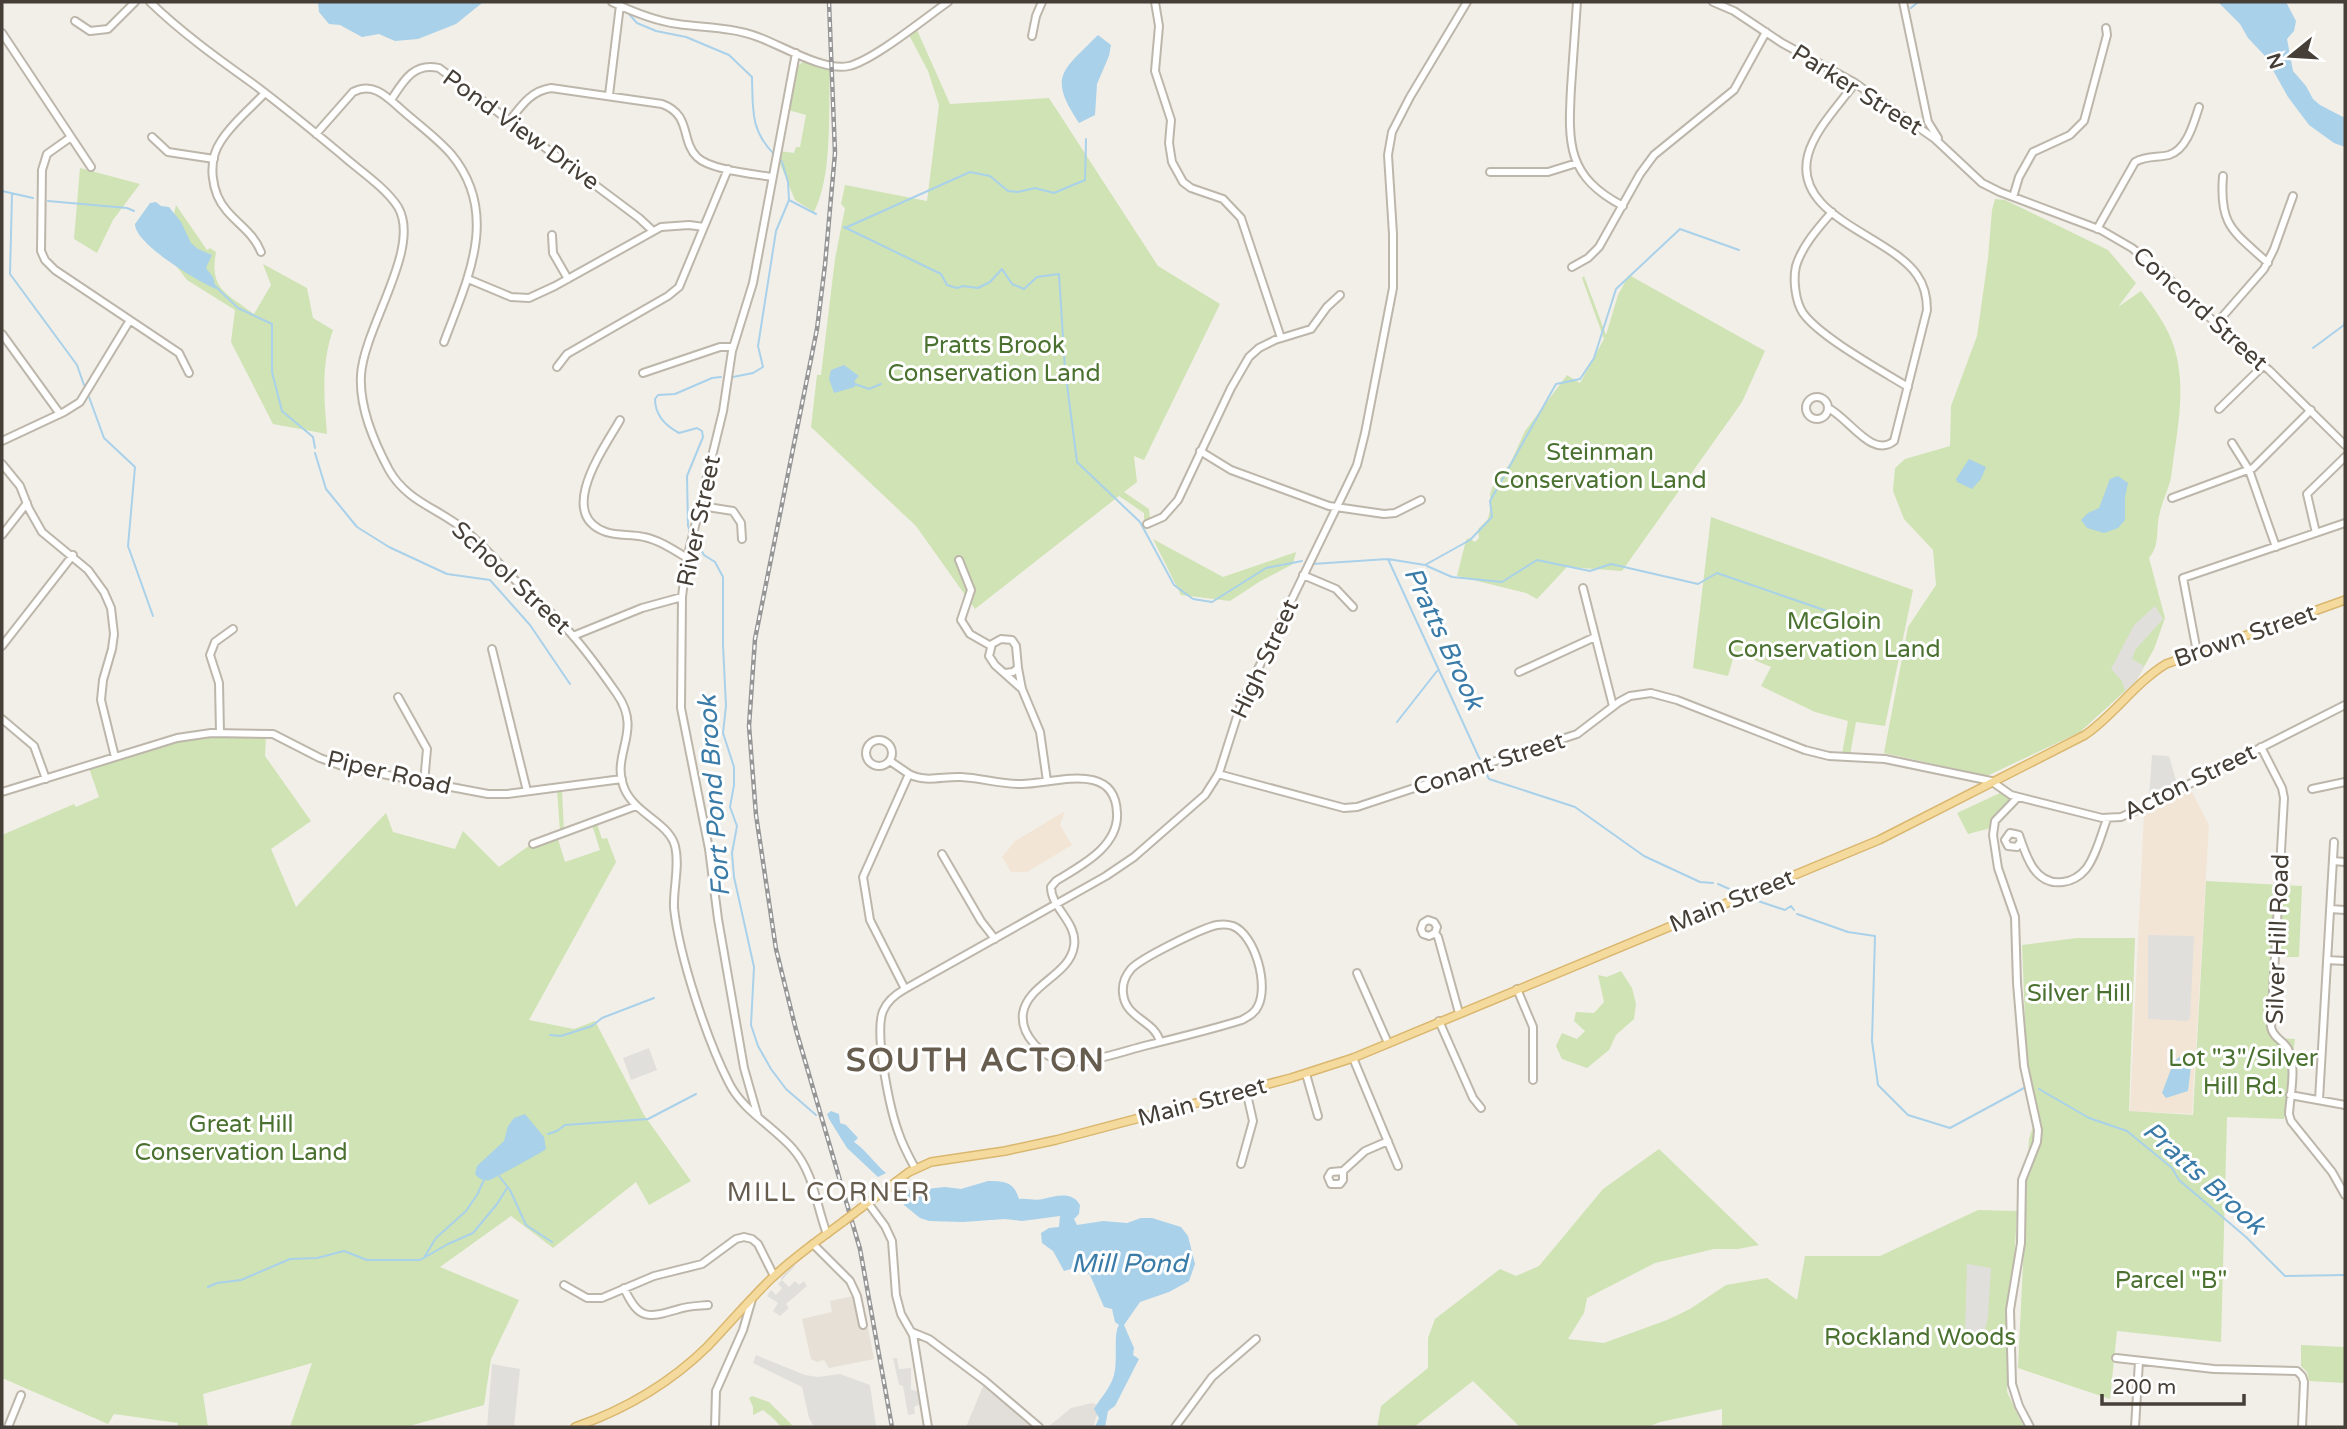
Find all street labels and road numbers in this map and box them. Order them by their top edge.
street label: Parker Street [1786,38,1928,142]
street label: Pond View Drive [437,63,605,197]
street label: Concord Street [2127,241,2273,377]
street label: River Street [671,453,727,589]
street label: School Street [445,515,577,641]
street label: High Street [1225,595,1305,723]
street label: Brown Street [2170,598,2320,674]
street label: Conant Street [1410,726,1568,802]
street label: Acton Street [2119,738,2261,826]
street label: Piper Road [324,745,454,801]
street label: Silver Hill Road [2261,853,2295,1025]
street label: Main Street [1665,863,1799,939]
street label: Main Street [1134,1071,1270,1133]

